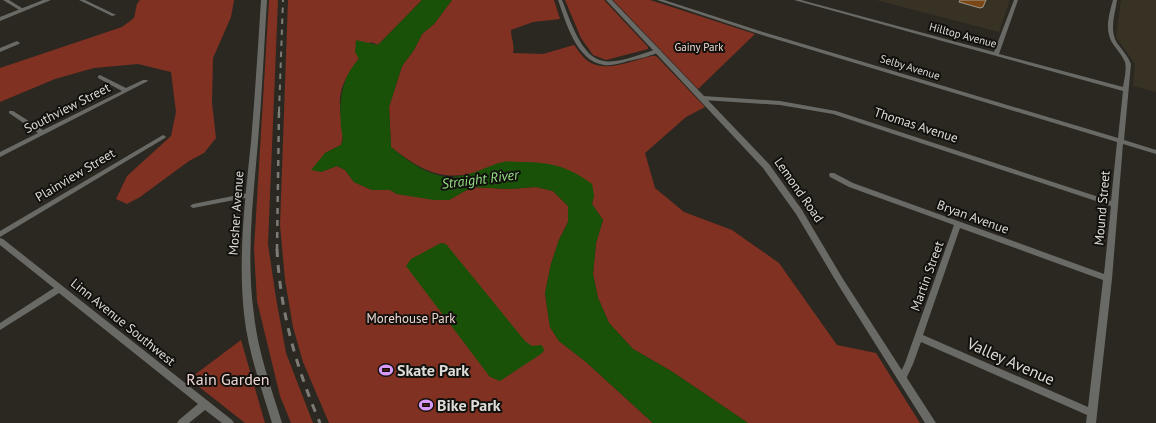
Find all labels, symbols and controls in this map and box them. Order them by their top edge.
street label: Hilltop Avenue [928,19,999,51]
park label: Gainy Park [674,40,724,54]
street label: Selby Avenue [878,51,942,83]
street label: Southview Street [21,79,113,137]
street label: Thomas Avenue [872,103,960,147]
street label: Plainview Street [32,144,119,206]
street label: Lemond Road [770,154,828,226]
water label: Straight River [440,165,521,193]
street label: Mound Street [1090,169,1114,246]
street label: Mosher Avenue [225,170,247,256]
street label: Bryan Avenue [935,196,1011,238]
street label: Martin Street [906,238,948,313]
street label: Linn Avenue Southwest [67,275,179,370]
park label: Morehouse Park [367,310,456,327]
street label: Valley Avenue [963,332,1058,389]
place label: Skate Park [397,360,469,380]
sports icon: Skate Park [378,362,394,378]
park label: Rain Garden [186,369,270,389]
place label: Bike Park [437,395,501,415]
sports icon: Bike Park [418,397,434,413]

